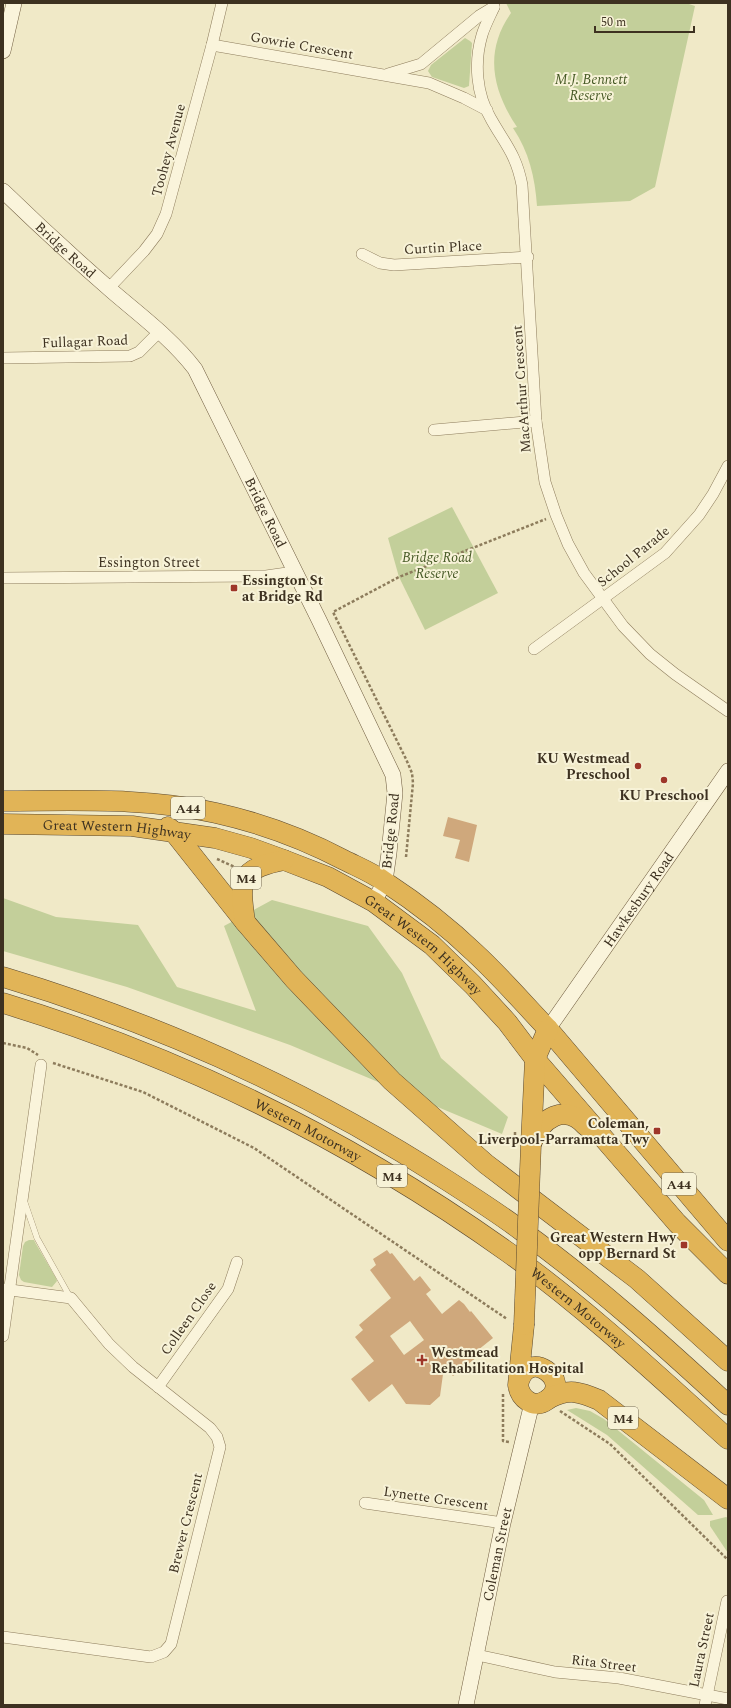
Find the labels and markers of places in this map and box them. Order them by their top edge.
place label: Essington St at Bridge Rd [242,570,324,607]
marker: Essington St at Bridge Rd [229,583,239,593]
place label: KU Westmead Preschool [537,748,630,785]
marker: KU Westmead Preschool [633,761,643,771]
marker: KU Preschool [659,775,669,785]
place label: KU Preschool [619,785,709,806]
place label: Coleman, Liverpool-Parramatta Twy [478,1113,650,1150]
marker: Coleman, Liverpool-Parramatta Twy [652,1126,662,1136]
place label: Great Western Hwy opp Bernard St [550,1227,677,1264]
marker: Great Western Hwy opp Bernard St [679,1240,689,1250]
place label: Westmead Rehabilitation Hospital [431,1342,584,1379]
marker: Westmead Rehabilitation Hospital [416,1354,428,1366]

